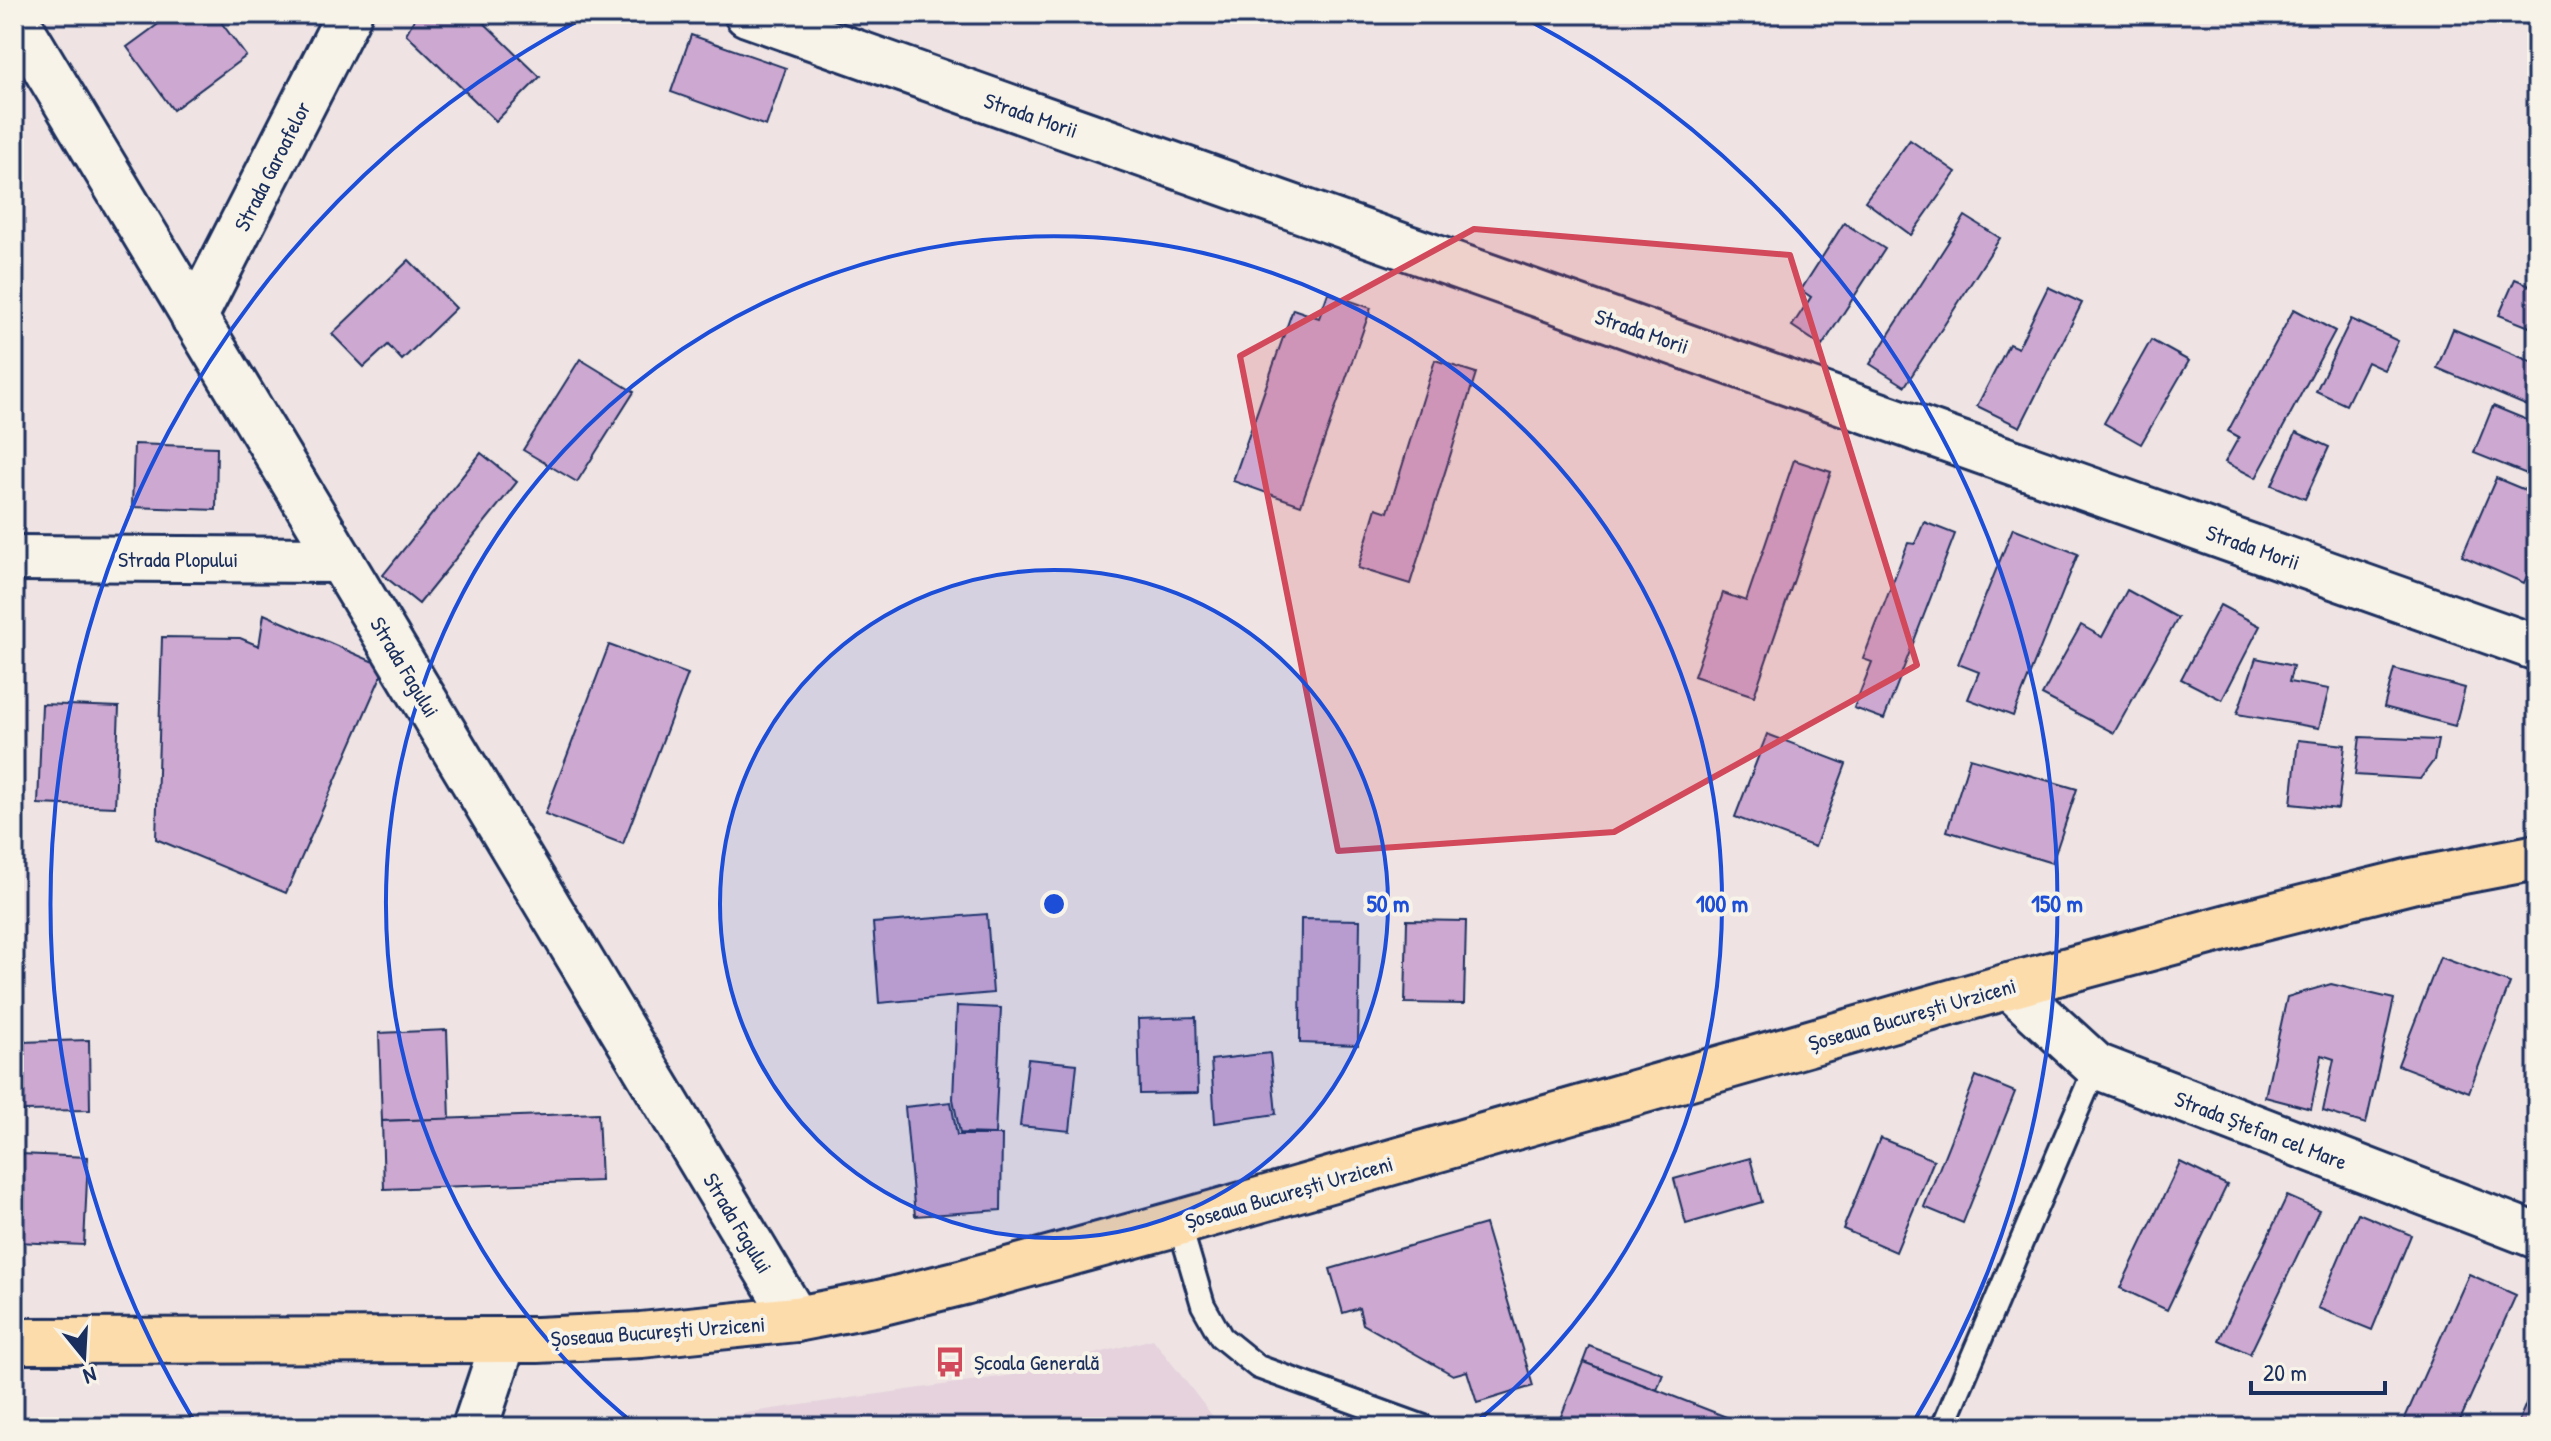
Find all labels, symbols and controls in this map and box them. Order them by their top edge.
street label: Strada Morii [980,85,1082,145]
street label: Strada Garoafelor [226,95,318,236]
street label: Strada Morii [1591,301,1693,361]
street label: Strada Morii [2202,517,2304,577]
street label: Strada Plopului [118,544,238,574]
street label: Strada Fagului [363,611,447,723]
text: 50 m [1367,887,1409,919]
text: 100 m [1696,887,1748,919]
text: 150 m [2031,887,2083,919]
centre of rings [1040,890,1068,918]
street label: Șoseaua București Urziceni [1805,970,2019,1058]
street label: Strada Ștefan cel Mare [2171,1083,2352,1177]
street label: Șoseaua București Urziceni [1182,1148,1396,1236]
street label: Strada Fagului [696,1167,780,1279]
street label: Șoseaua București Urziceni [550,1309,766,1353]
north arrow [44,1317,124,1397]
bus stop icon: Școala Generală [933,1345,967,1379]
scale bar [2251,1345,2385,1395]
place label: Școala Generală [974,1347,1100,1377]
text: 20 m [2263,1356,2307,1388]
text: N [80,1360,100,1392]

